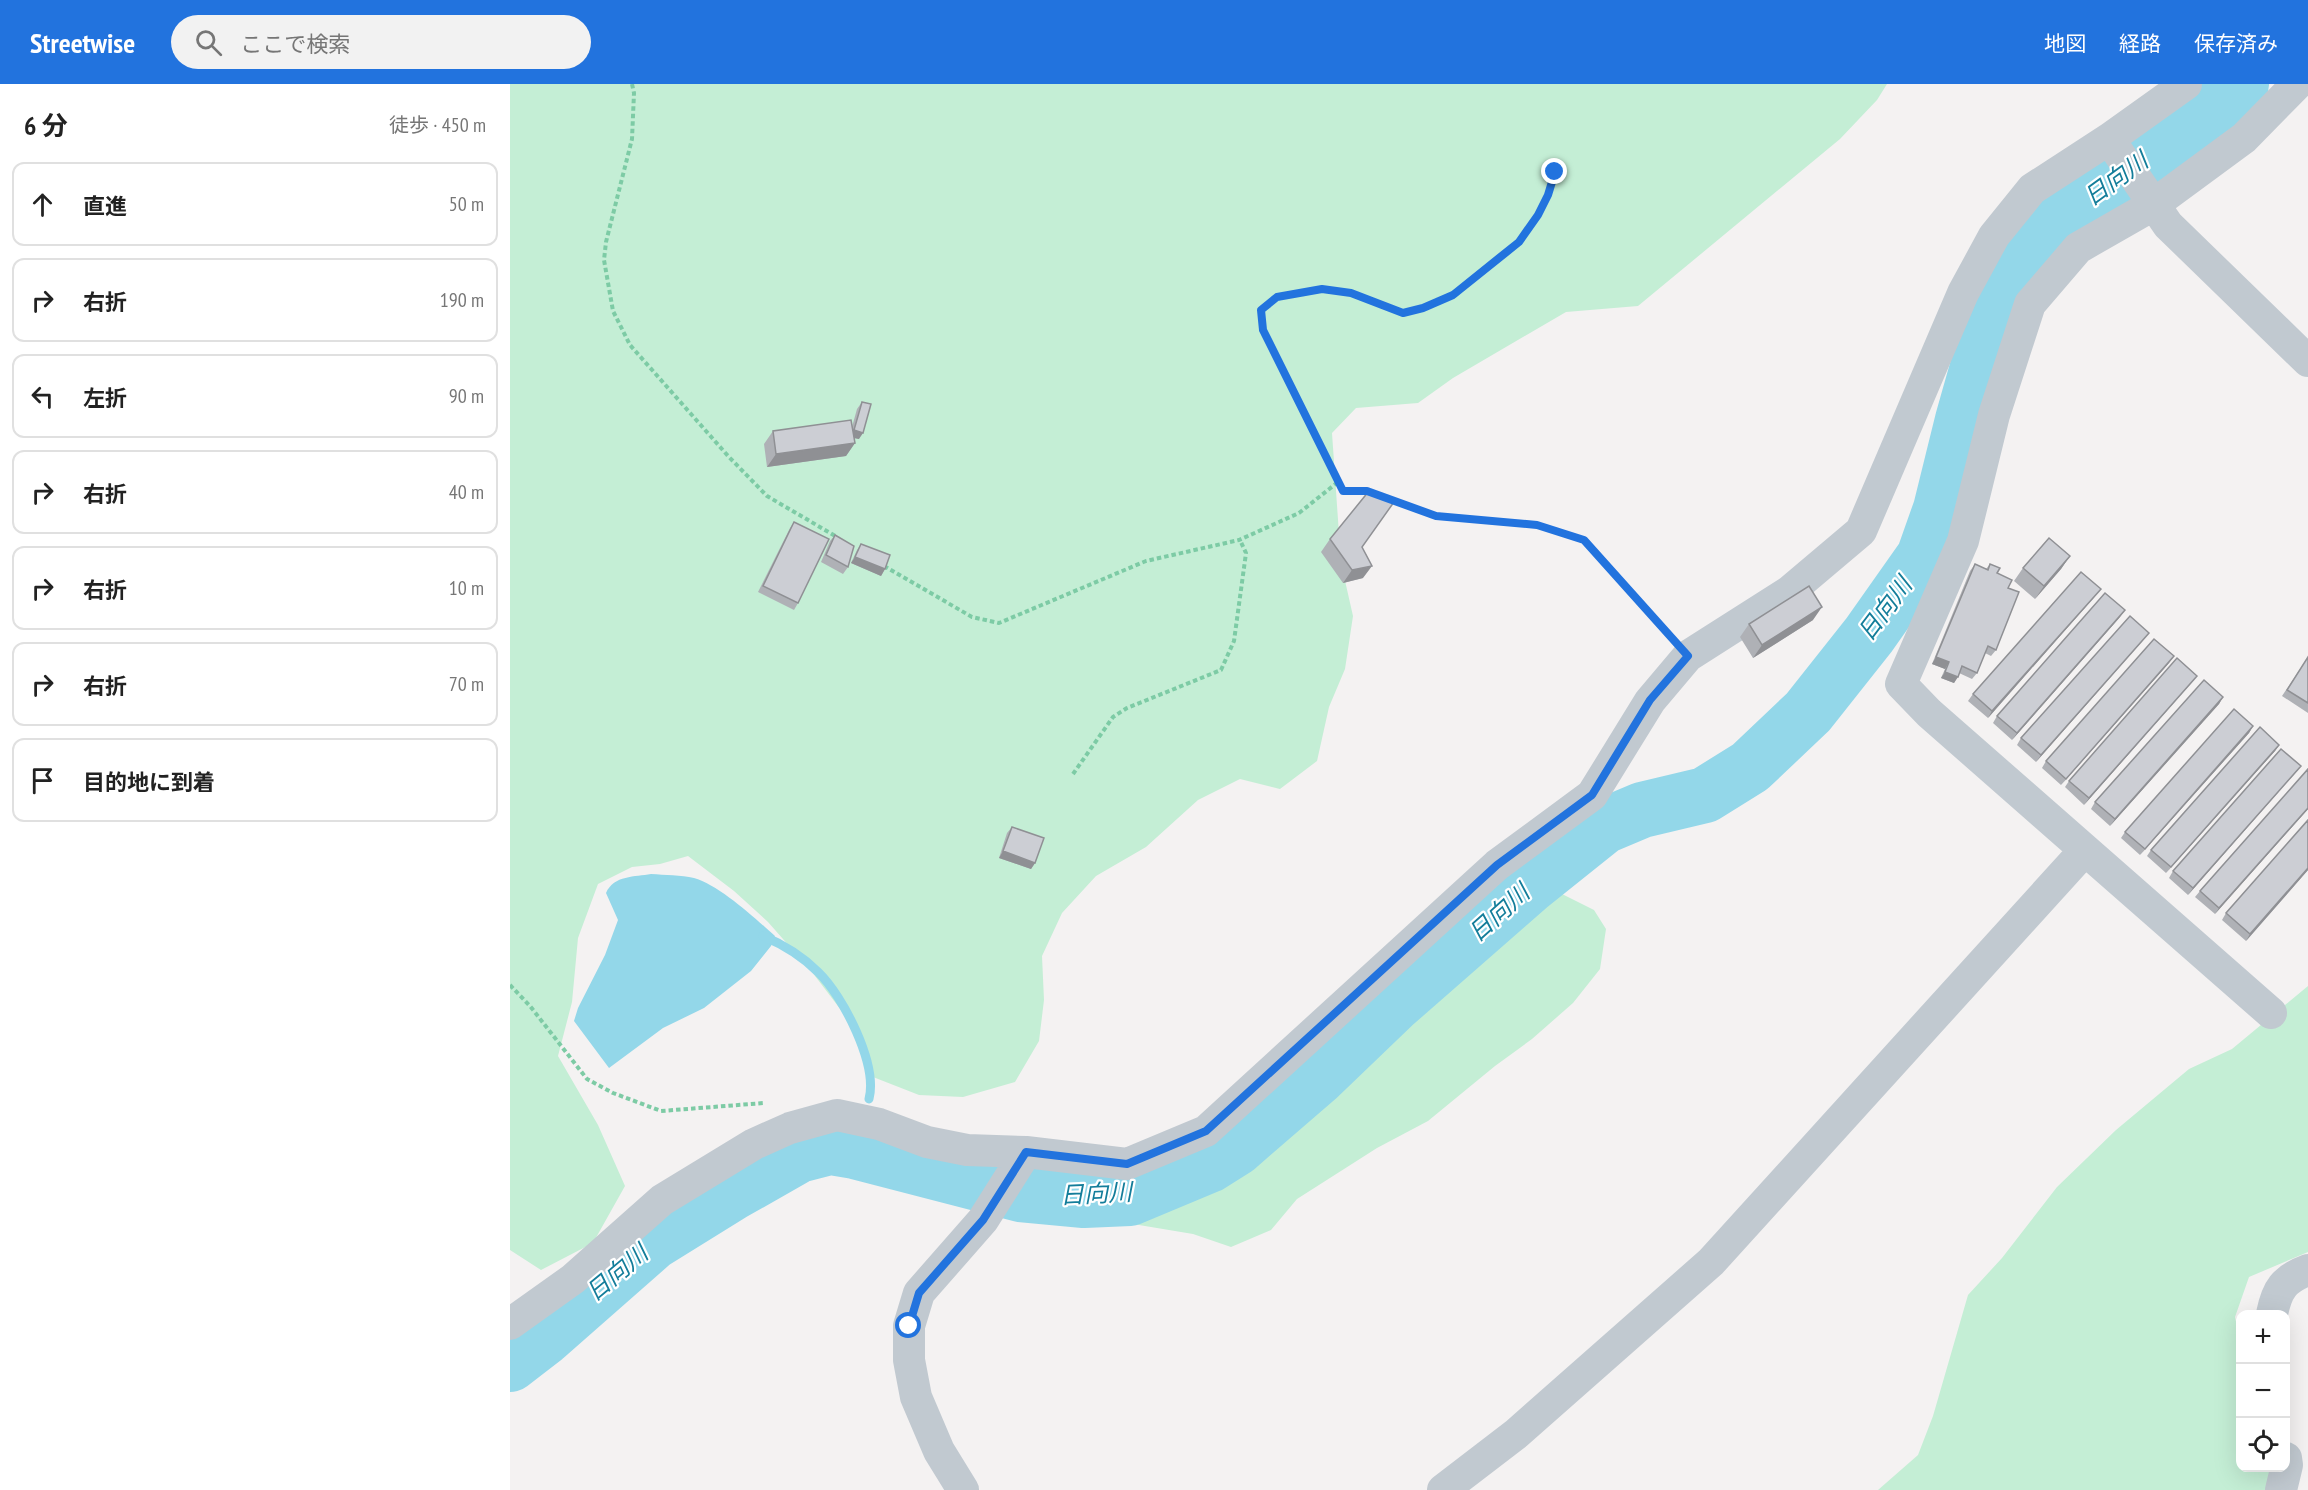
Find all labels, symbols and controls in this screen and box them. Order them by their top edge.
search box [171,15,591,69]
text: Streetwise [30,24,135,61]
icon: search [192,26,225,59]
text: ここで検索 [240,30,350,58]
text: 地図 [2044,30,2086,57]
text: 経路 [2119,30,2161,57]
text: 保存済み [2194,30,2278,57]
text: 6 分 [24,109,68,142]
text: 徒歩 · 450 m [389,112,486,138]
water label: 日向川 [2077,143,2156,212]
route end [1541,158,1567,184]
icon: ahead [26,188,59,221]
text: 50 m [449,191,484,217]
text: 直進 [83,192,127,220]
icon: right [26,284,59,317]
text: 190 m [440,287,484,313]
text: 右折 [83,288,127,316]
icon: left [26,380,59,413]
text: 90 m [449,383,484,409]
text: 左折 [83,384,127,412]
icon: right [26,476,59,509]
text: 40 m [449,479,484,505]
text: 右折 [83,480,127,508]
water label: 日向川 [1851,568,1920,647]
icon: right [26,572,59,605]
text: 10 m [449,575,484,601]
text: 右折 [83,576,127,604]
icon: right [26,668,59,701]
text: 70 m [449,671,484,697]
text: 右折 [83,672,127,700]
icon: arrive [26,764,59,797]
text: 目的地に到着 [83,768,215,796]
water label: 日向川 [1462,875,1538,948]
water label: 日向川 [1059,1176,1136,1211]
water label: 日向川 [579,1236,657,1308]
map controls [2236,1310,2290,1472]
button: + [2236,1310,2290,1364]
route start [895,1312,921,1338]
button: − [2236,1364,2290,1418]
button: locate [2236,1418,2290,1472]

